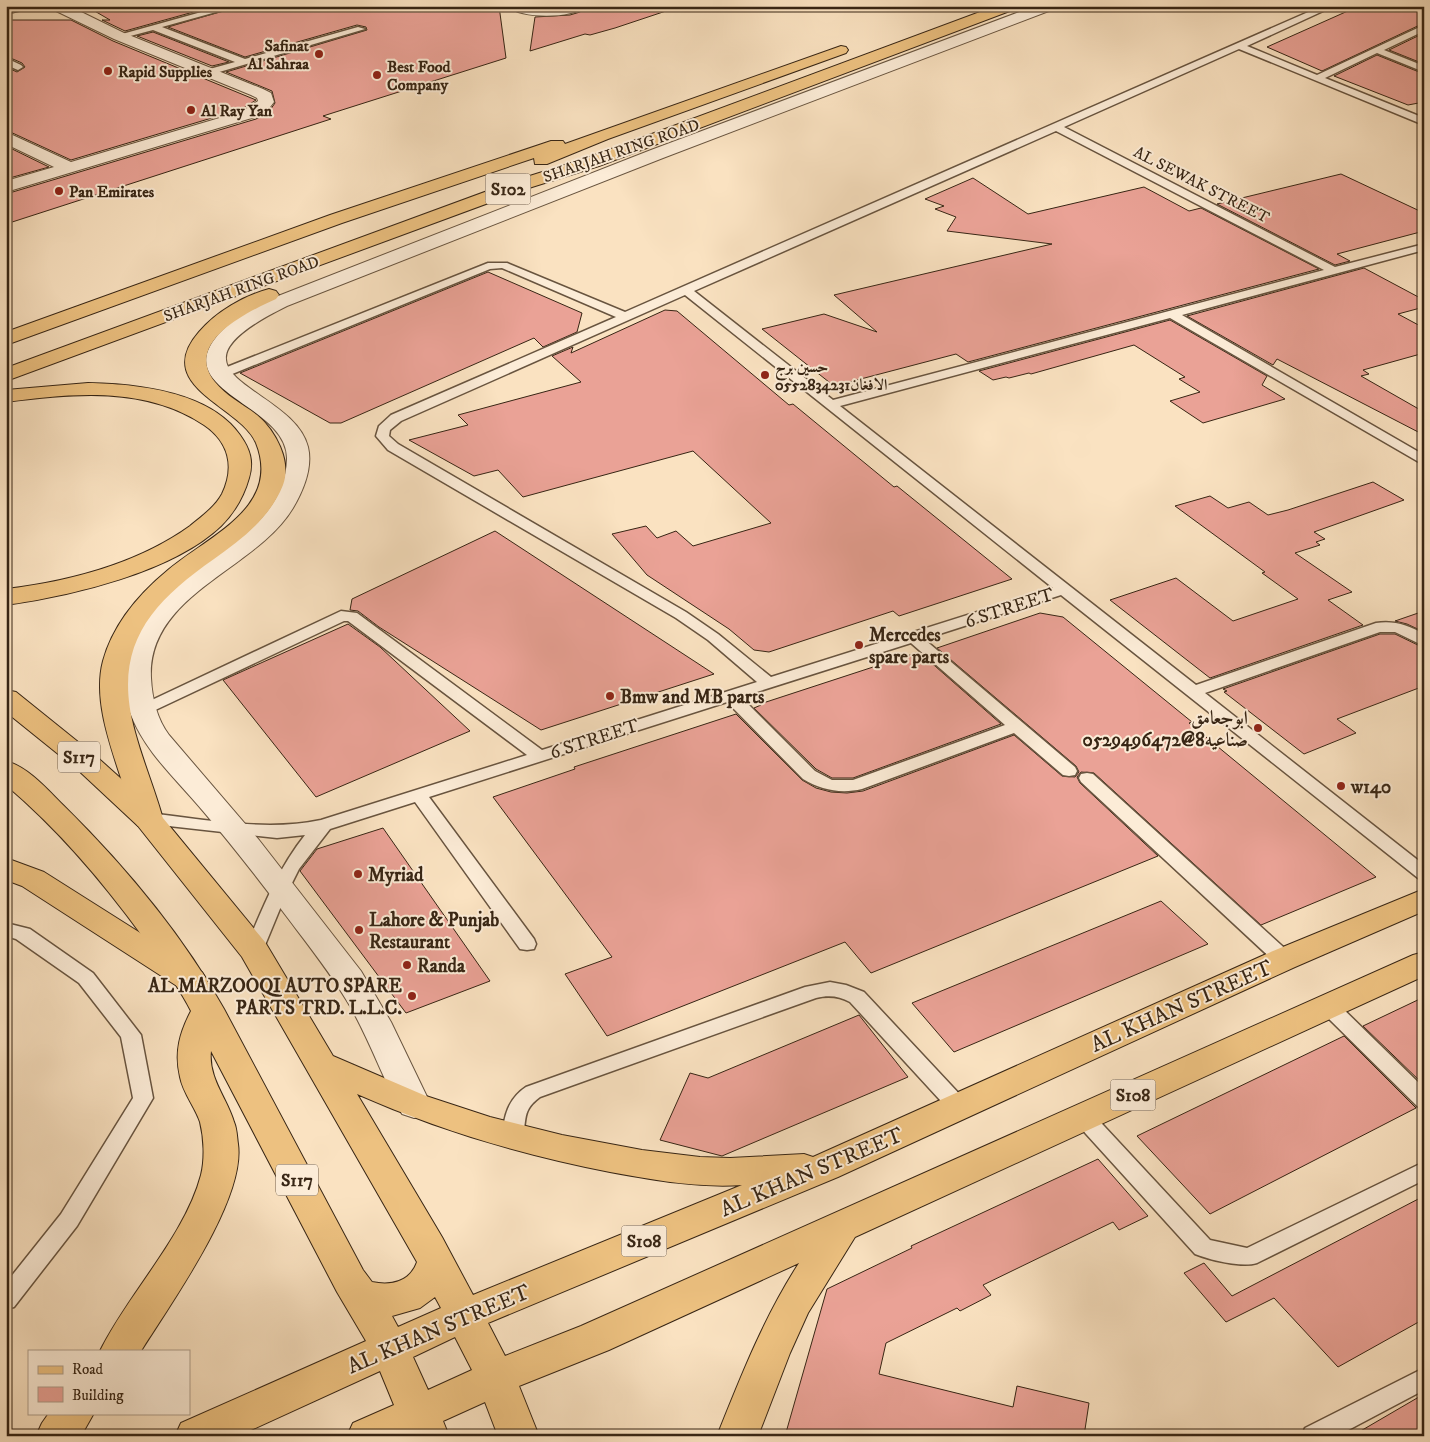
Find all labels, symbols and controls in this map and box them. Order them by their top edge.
place label: Safinat Al Sahraa [246,36,310,74]
marker: Safinat Al Sahraa [313,48,325,60]
place label: Best Food Company [387,57,451,95]
place label: Rapid Supplies [118,62,213,82]
marker: Rapid Supplies [102,65,114,77]
marker: Best Food Company [371,69,383,81]
place label: Al Ray Yan [200,101,273,121]
marker: Al Ray Yan [185,104,197,116]
street label: SHARJAH RING ROAD [540,115,702,187]
street label: AL SEWAK STREET [1130,142,1273,228]
road number: S102 [486,173,530,204]
place label: Pan Emirates [69,182,155,202]
marker: Pan Emirates [53,185,65,197]
street label: SHARJAH RING ROAD [161,251,322,326]
place label: حسين برج الافغان0552834231 [775,357,887,395]
marker: حسين برج الافغان0552834231 [759,369,771,381]
street label: 6 STREET [962,583,1057,634]
place label: Mercedes spare parts [869,624,950,669]
marker: Mercedes spare parts [853,639,865,651]
place label: Bmw and MB parts [620,686,765,709]
marker: Bmw and MB parts [604,690,616,702]
place label: ابوجعامق صناعيه8@0529496472 [1082,707,1248,752]
street label: 6 STREET [547,714,642,765]
marker: ابوجعامق صناعيه8@0529496472 [1252,722,1264,734]
road number: S117 [58,742,100,772]
place label: w140 [1350,776,1391,799]
marker: w140 [1335,780,1347,792]
place label: Myriad [368,864,424,887]
marker: Myriad [352,868,364,880]
place label: Lahore & Punjab Restaurant [369,909,499,954]
marker: Lahore & Punjab Restaurant [353,924,365,936]
street label: AL KHAN STREET [1087,954,1277,1059]
place label: Randa [417,955,466,978]
marker: Randa [401,959,413,971]
place label: AL MARZOOQI AUTO SPARE PARTS TRD. L.L.C. [147,975,403,1020]
marker: AL MARZOOQI AUTO SPARE PARTS TRD. L.L.C. [406,990,418,1002]
road number: S108 [1110,1080,1156,1110]
street label: AL KHAN STREET [716,1122,907,1223]
road number: S117 [276,1164,318,1196]
road number: S108 [622,1226,666,1256]
street label: AL KHAN STREET [343,1279,534,1380]
legend [28,1350,190,1414]
text: Road [72,1360,104,1379]
text: Building [72,1386,124,1405]

